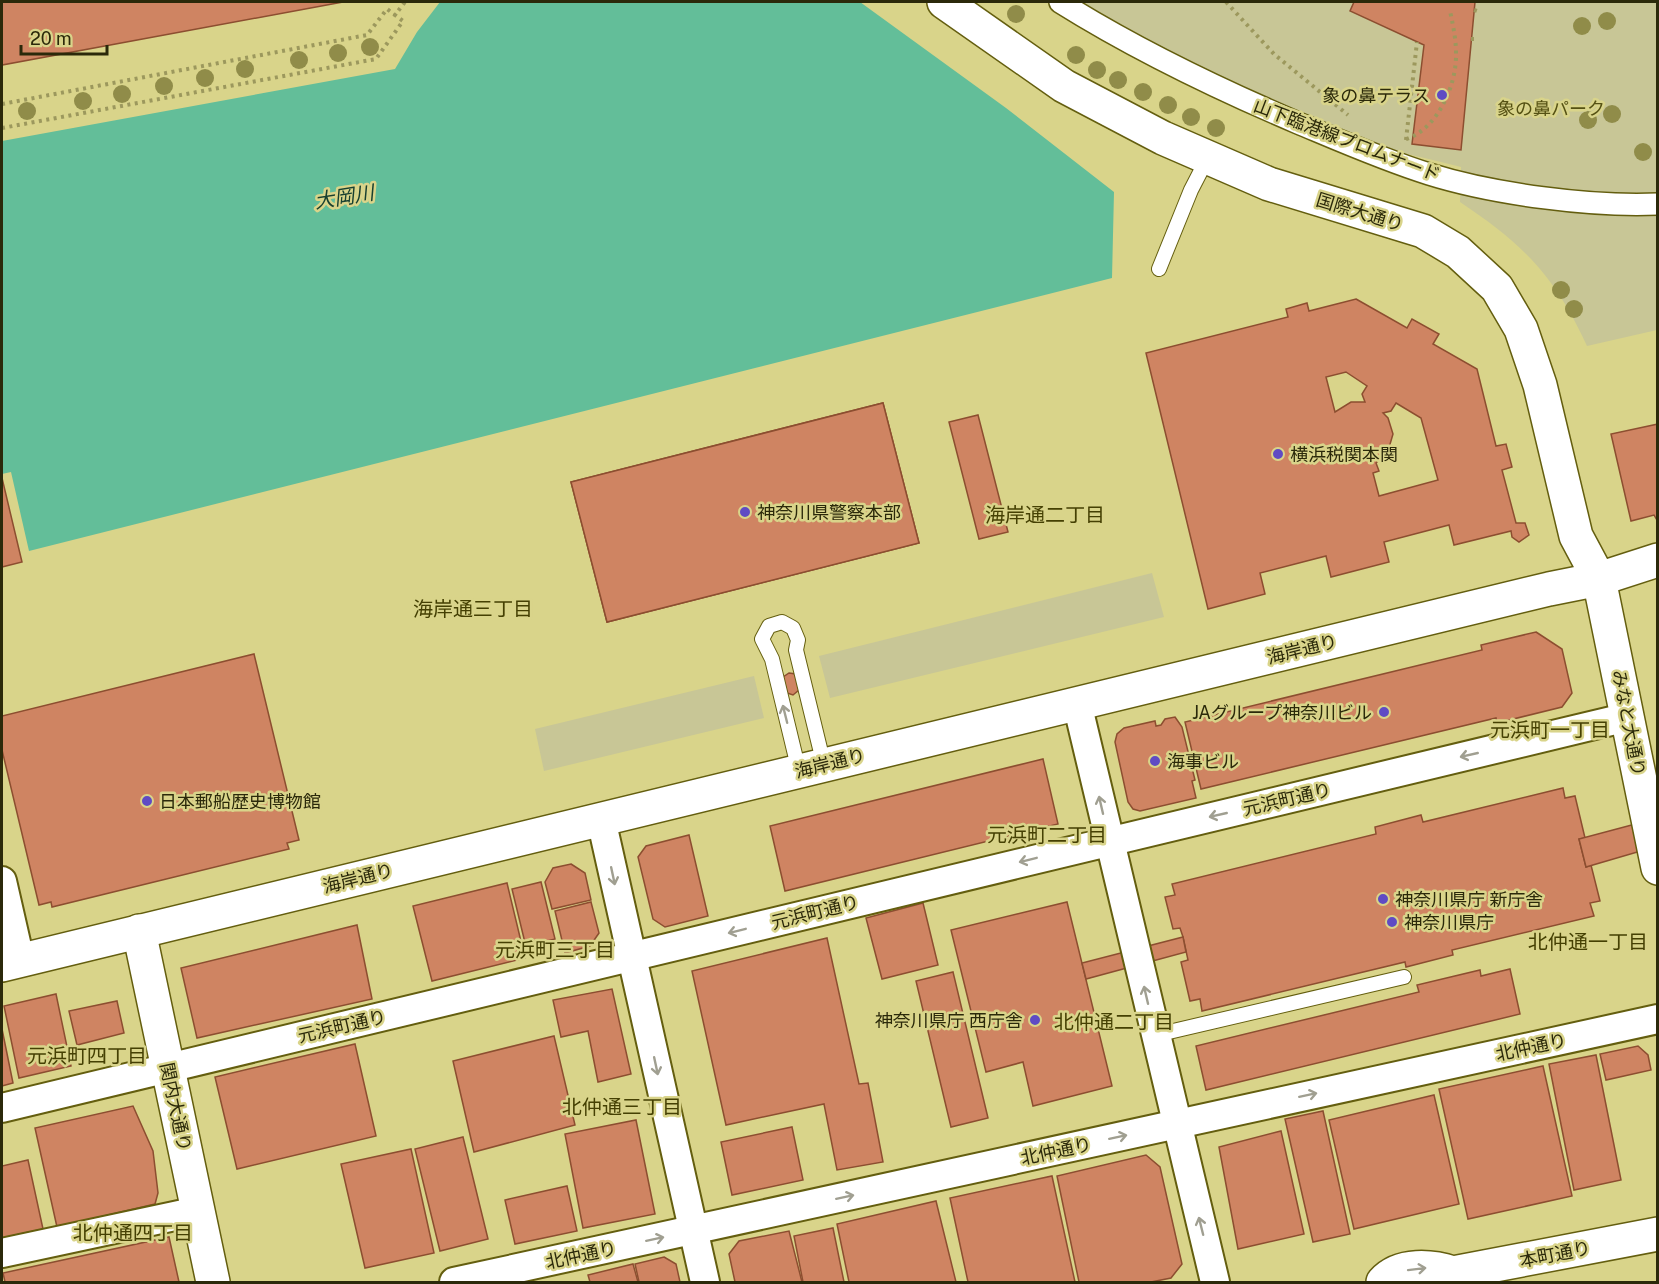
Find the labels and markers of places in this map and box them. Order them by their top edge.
place label: 象の鼻テラス [1322,85,1430,106]
marker: 象の鼻テラス [1435,88,1449,102]
place label: 横浜税関本関 [1290,444,1398,465]
marker: 横浜税関本関 [1271,447,1285,461]
place label: 神奈川県警察本部 [757,502,901,523]
marker: 神奈川県警察本部 [738,505,752,519]
place label: JAグループ神奈川ビル [1192,702,1372,723]
marker: JAグループ神奈川ビル [1377,705,1391,719]
place label: 海事ビル [1167,751,1239,772]
marker: 海事ビル [1148,754,1162,768]
place label: 日本郵船歴史博物館 [159,791,321,812]
marker: 日本郵船歴史博物館 [140,794,154,808]
place label: 神奈川県庁 新庁舎 [1395,889,1543,910]
marker: 神奈川県庁 新庁舎 [1376,892,1390,906]
place label: 神奈川県庁 [1404,912,1494,933]
marker: 神奈川県庁 [1385,915,1399,929]
place label: 神奈川県庁 西庁舎 [875,1010,1023,1031]
marker: 神奈川県庁 西庁舎 [1028,1013,1042,1027]

